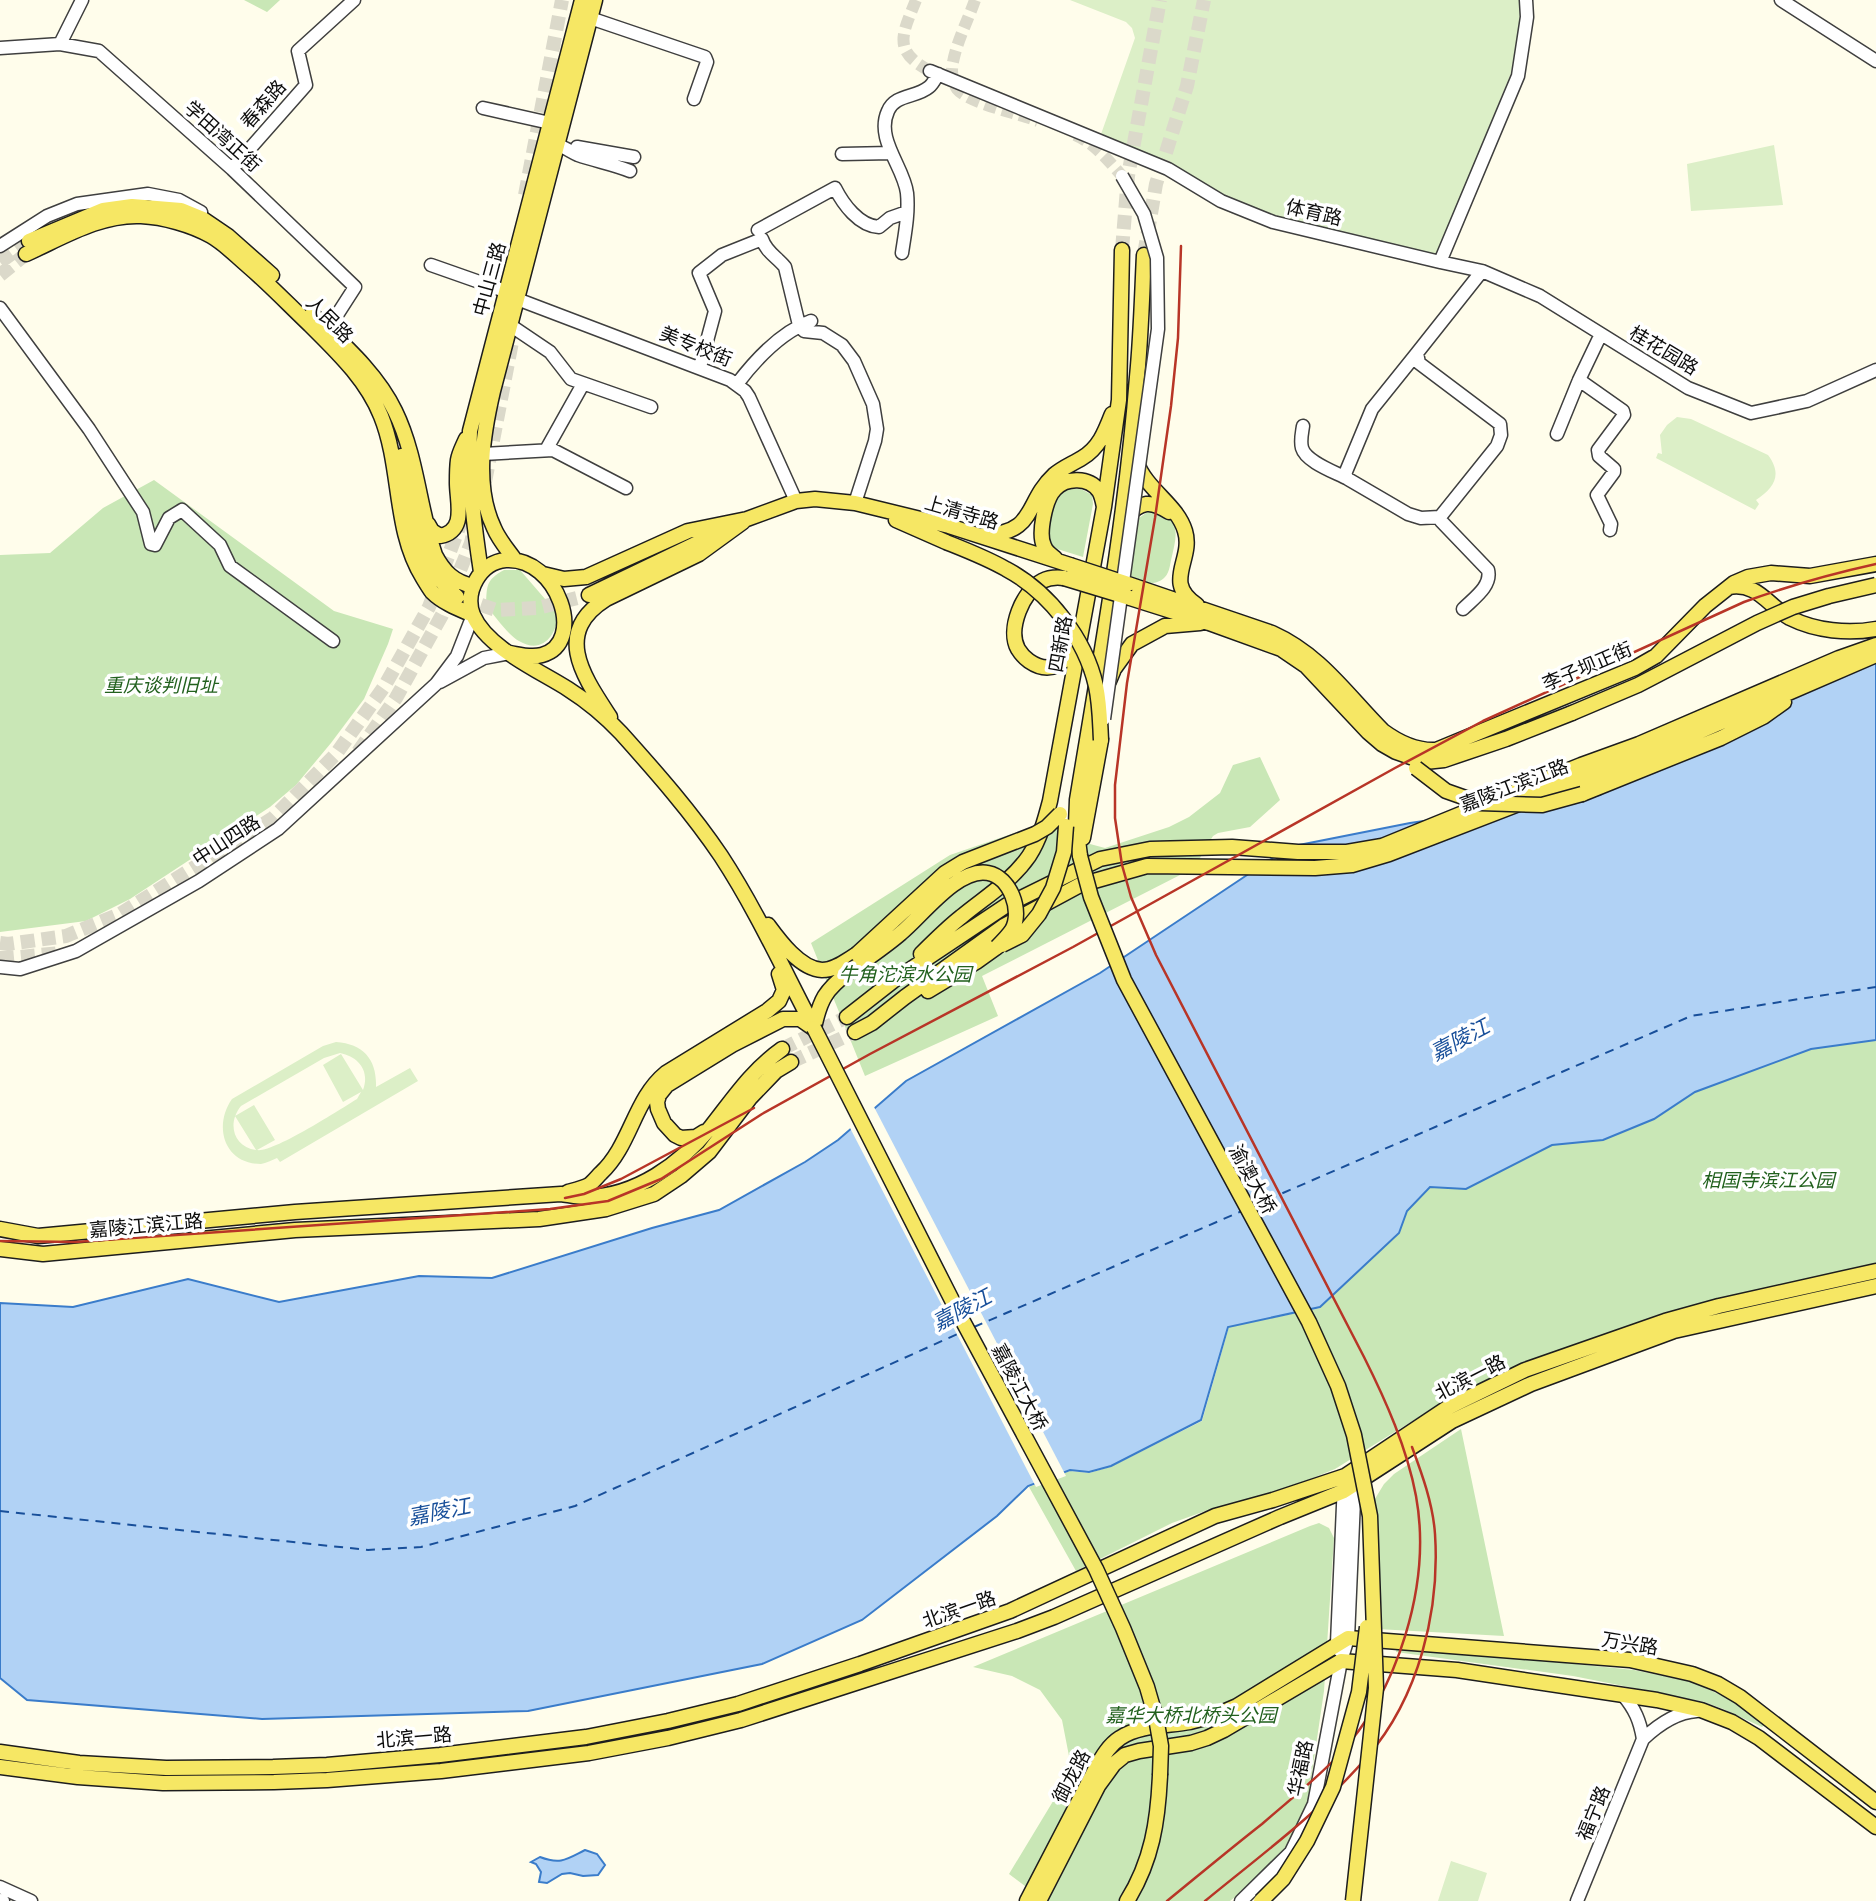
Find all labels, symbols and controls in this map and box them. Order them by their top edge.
street label: 春森路 [234,73,291,133]
street label: 学田湾正街 [180,94,268,177]
street label: 体育路 [1284,192,1345,230]
street label: 中山三路 [466,239,510,319]
street label: 人民路 [301,289,360,348]
street label: 桂花园路 [1625,318,1704,380]
street label: 美专校街 [656,319,736,371]
street label: 上清寺路 [922,488,1002,534]
street label: 四新路 [1041,613,1077,674]
street label: 李子坝正街 [1538,635,1635,696]
park label: 重庆谈判旧址 [104,671,220,697]
street label: 嘉陵江滨江路 [1456,752,1572,817]
street label: 中山四路 [186,808,264,871]
park label: 牛角沱滨水公园 [838,960,974,986]
water label: 嘉陵江 [1425,1010,1495,1065]
street label: 渝澳大桥 [1224,1139,1284,1218]
park label: 相国寺滨江公园 [1701,1166,1837,1192]
street label: 嘉陵江滨江路 [88,1206,204,1242]
water label: 嘉陵江 [927,1280,997,1335]
street label: 嘉陵江大桥 [987,1338,1055,1435]
street label: 北滨一路 [1430,1347,1509,1405]
water label: 嘉陵江 [405,1490,474,1530]
street label: 北滨一路 [919,1583,999,1633]
street label: 万兴路 [1600,1625,1660,1659]
park label: 嘉华大桥北桥头公园 [1105,1701,1279,1727]
street label: 北滨一路 [375,1720,453,1752]
street label: 华福路 [1280,1737,1318,1798]
street label: 御龙路 [1045,1744,1095,1807]
street label: 福宁路 [1569,1781,1615,1844]

